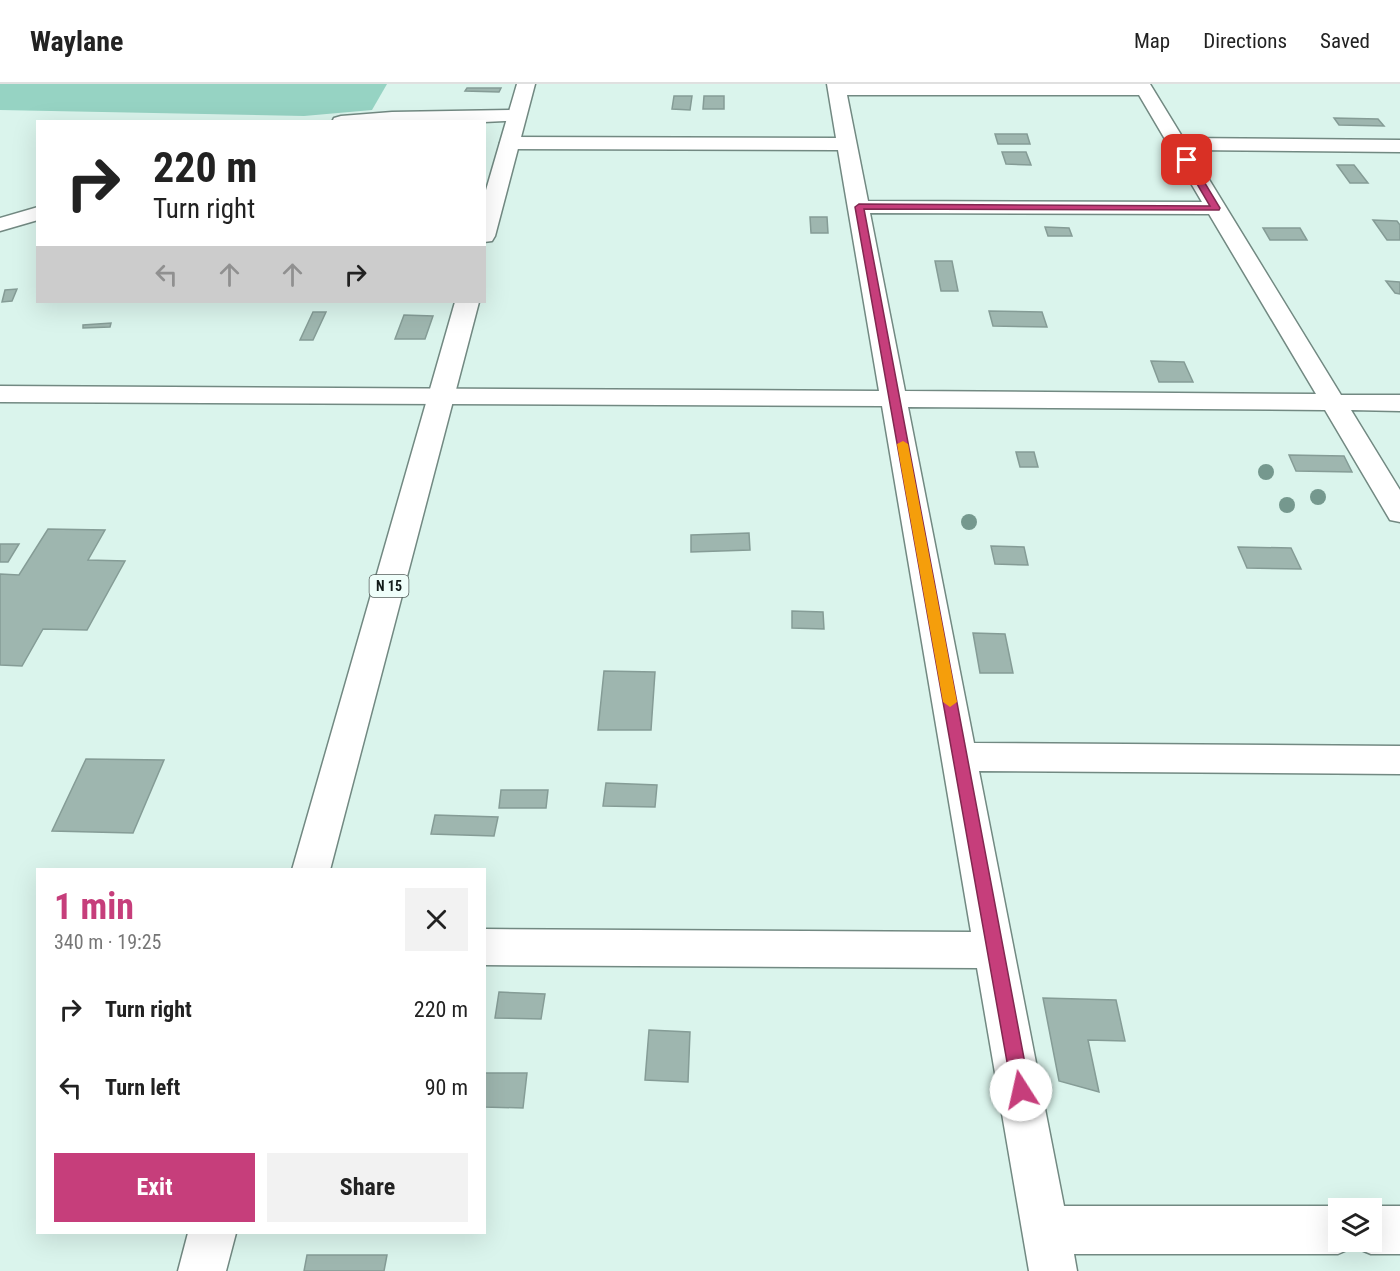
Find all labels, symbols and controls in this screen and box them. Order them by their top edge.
text: Waylane [30,25,123,58]
text: Map [1134,29,1170,53]
text: Directions [1203,29,1287,53]
text: Saved [1320,29,1370,53]
pin [1161,134,1212,185]
text: 220 m [153,143,258,192]
icon: arrive [1170,143,1203,176]
icon: right [54,144,132,222]
text: Turn right [153,193,255,225]
icon: left [150,258,183,291]
icon: ahead [213,258,246,291]
icon: ahead [276,258,309,291]
icon: right [339,258,372,291]
road number: N 15 [370,575,408,597]
text: 1 min [54,886,134,928]
button: close [405,888,468,951]
text: 340 m · 19:25 [54,930,161,954]
icon: right [54,993,87,1026]
text: Turn right [105,997,192,1022]
text: 220 m [414,997,468,1022]
position arrow [989,1058,1053,1122]
icon: left [54,1071,87,1104]
text: Turn left [105,1075,180,1100]
text: 90 m [425,1075,468,1100]
button: Exit [54,1153,255,1222]
button: Share [267,1153,468,1222]
map controls [1328,1198,1382,1252]
button: layers [1328,1198,1382,1252]

